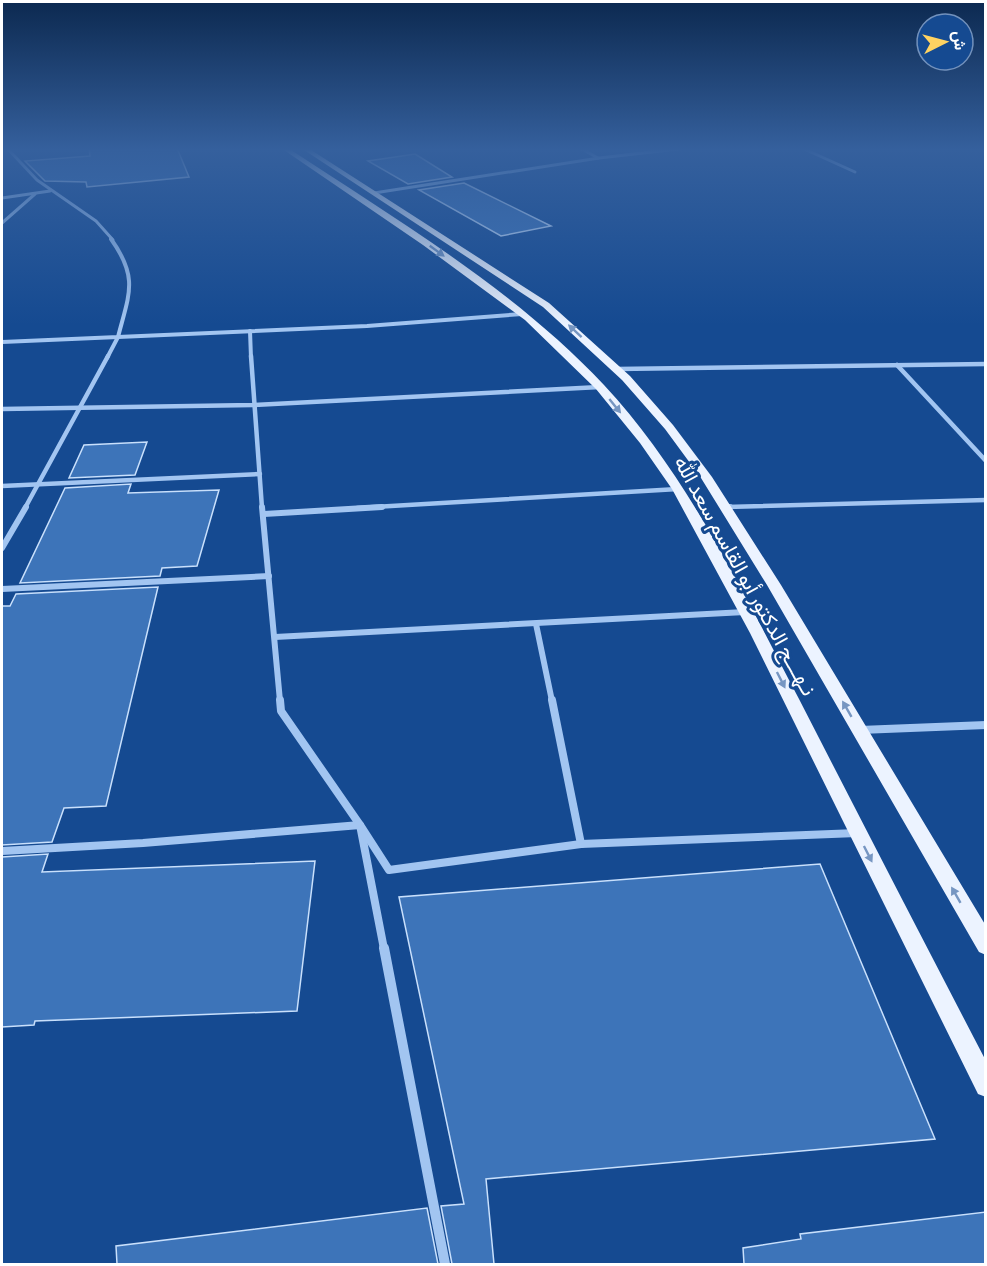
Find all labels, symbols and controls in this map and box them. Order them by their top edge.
north arrow [915,12,975,72]
text: ش [949,30,968,51]
one-way arrow [429,245,445,257]
one-way arrow [569,324,583,338]
one-way arrow [609,398,622,414]
street label: نـهـــج الدكتور أبو القاسم سعد الله [667,452,822,701]
one-way arrow [776,672,785,689]
one-way arrow [842,700,852,717]
one-way arrow [864,846,873,863]
one-way arrow [951,886,961,903]

